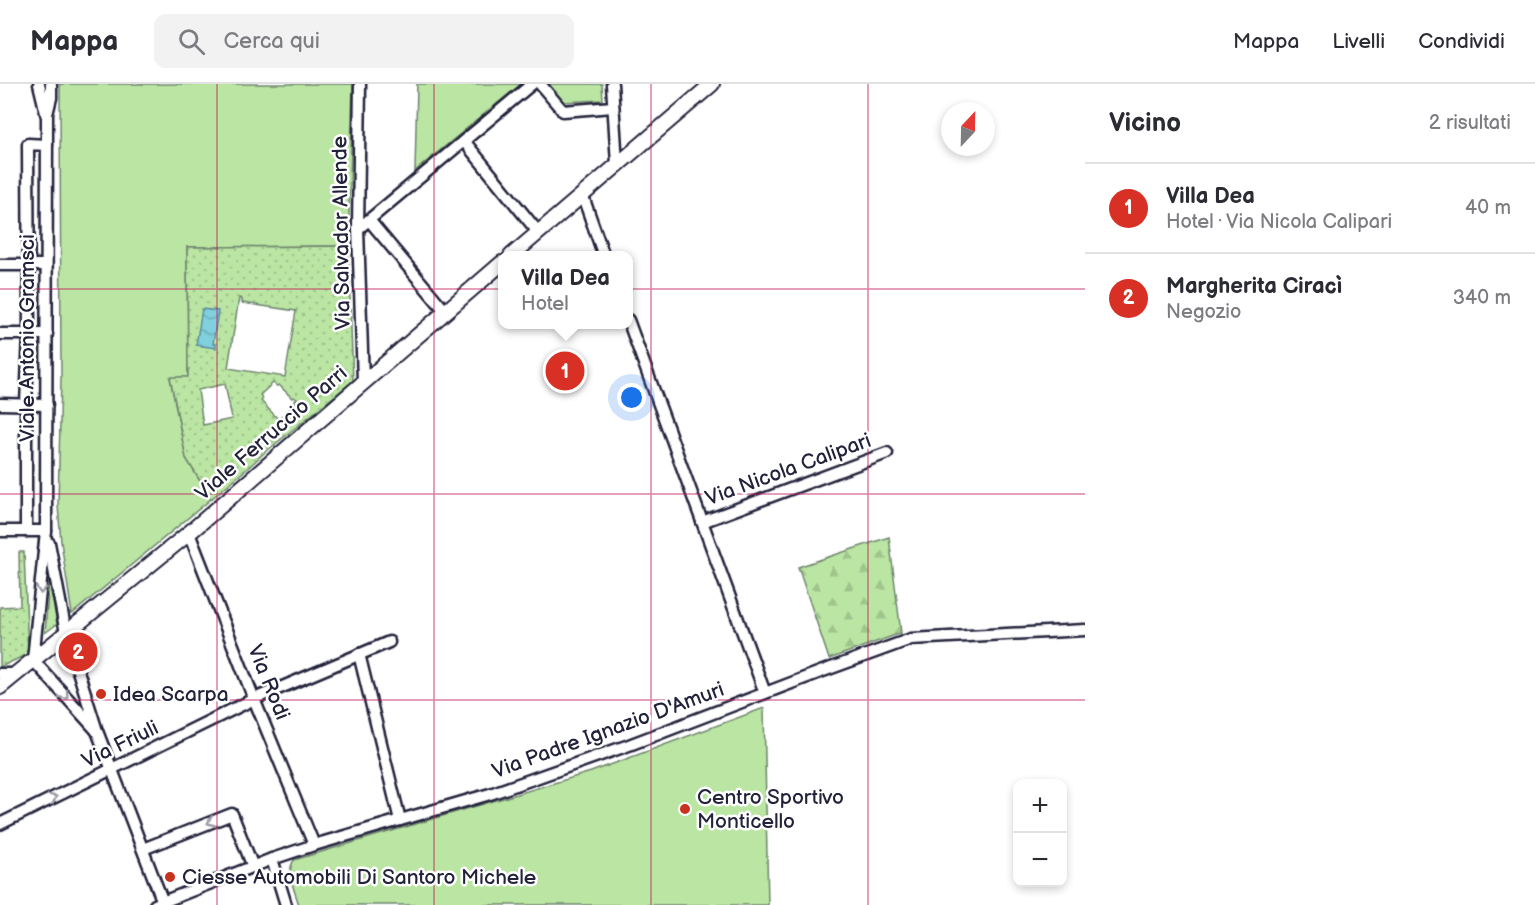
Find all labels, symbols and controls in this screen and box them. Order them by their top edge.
search box [154,14,574,68]
text: Mappa [30,25,118,58]
icon: search [175,25,208,58]
text: Cerca qui [223,28,320,55]
text: Mappa [1233,29,1299,54]
text: Livelli [1332,29,1385,54]
text: Condividi [1418,29,1505,54]
north arrow [941,102,995,156]
text: Vicino [1109,108,1181,139]
text: 2 risultati [1429,111,1511,135]
street label: Via Salvador Allende [327,136,356,330]
text: Villa Dea [1166,183,1255,210]
text: 1 [1124,196,1133,220]
text: 40 m [1465,196,1511,220]
text: Hotel · Via Nicola Calipari [1166,210,1392,234]
street label: Viale Antonio Gramsci [15,234,40,442]
popup [498,251,633,329]
text: Villa Dea [521,265,610,292]
text: Margherita Ciracì [1166,273,1342,300]
text: 2 [1123,286,1134,310]
text: 340 m [1453,286,1511,310]
text: Hotel [521,292,569,316]
text: Negozio [1166,300,1241,324]
pin: 1 [546,348,584,394]
street label: Viale Ferruccio Parri [190,361,352,506]
your location [617,383,646,412]
street label: Via Nicola Calipari [702,428,874,511]
one-way arrow [35,585,47,594]
pin: 2 [58,630,98,674]
street label: Via Rodi [242,641,295,724]
street label: Via Padre Ignazio D'Amuri [489,677,728,784]
place label: Idea Scarpa [113,682,229,707]
marker: Idea Scarpa [94,687,108,701]
one-way arrow [58,689,69,700]
street label: Via Friuli [78,715,162,774]
map controls [1013,779,1067,887]
button: + [1013,779,1067,833]
place label: Centro Sportivo Monticello [697,785,844,834]
one-way arrow [46,794,57,806]
marker: Centro Sportivo Monticello [678,802,692,816]
one-way arrow [206,815,217,827]
button: − [1013,833,1067,887]
place label: Ciesse Automobili Di Santoro Michele [182,865,536,890]
marker: Ciesse Automobili Di Santoro Michele [163,870,177,884]

